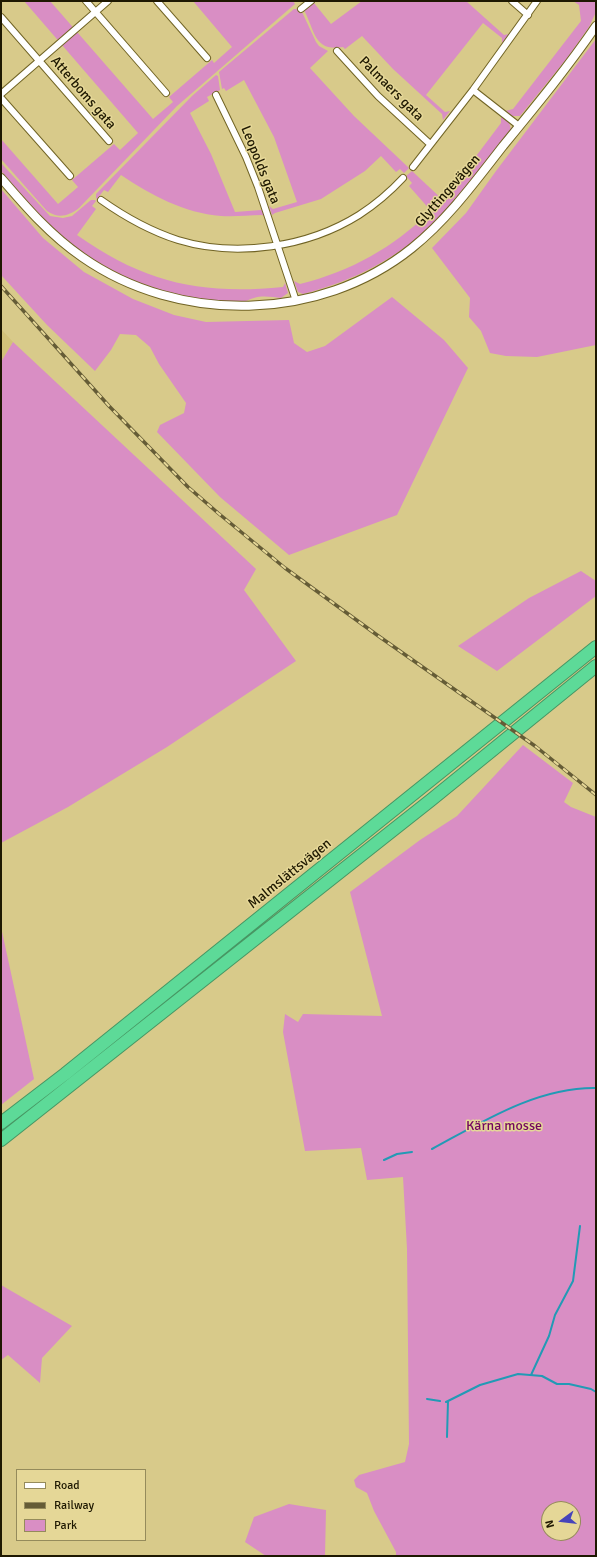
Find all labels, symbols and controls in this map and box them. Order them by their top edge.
street label: Atterboms gata [47,53,119,133]
street label: Palmaers gata [355,53,427,125]
street label: Leopolds gata [237,123,283,207]
street label: Glyttingevägen [412,151,484,231]
street label: Malmslättsvägen [245,835,335,913]
park label: Kärna mosse [466,1118,542,1134]
legend [16,1469,146,1541]
text: Road [54,1478,80,1493]
text: Railway [54,1498,94,1513]
north arrow [541,1501,581,1541]
text: Park [54,1518,77,1533]
text: N [543,1519,557,1529]

